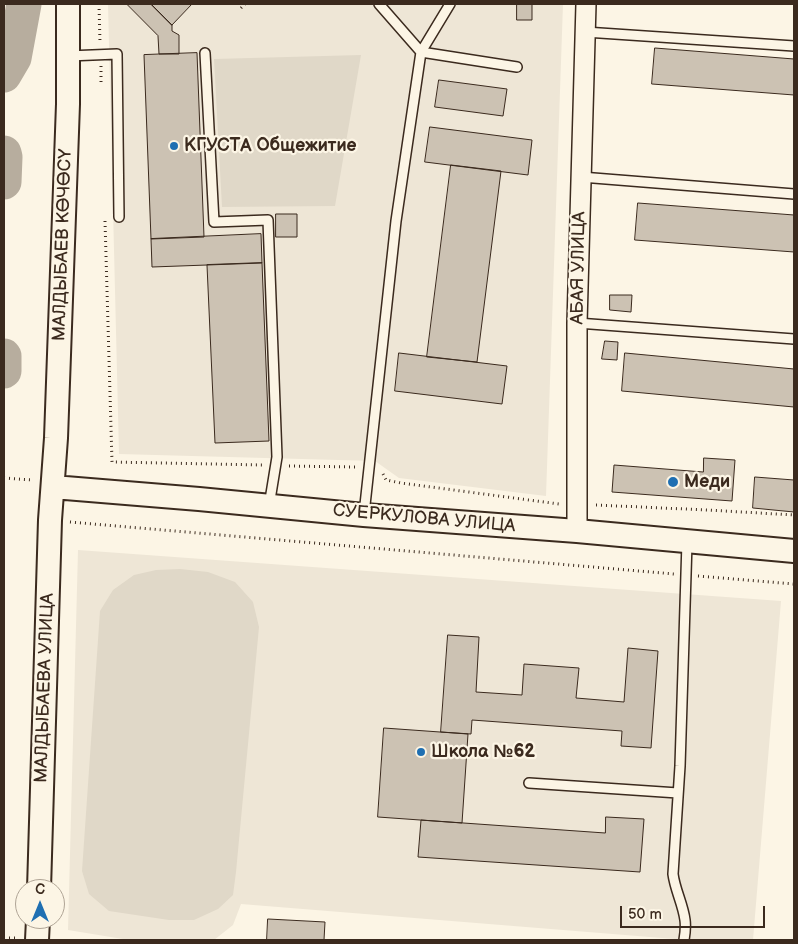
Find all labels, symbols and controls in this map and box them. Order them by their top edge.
place label: КГУСТА Общежитие [184,135,357,157]
marker: КГУСТА Общежитие [168,140,180,152]
street label: МАЛДЫБАЕВ КӨЧӨСҮ [49,148,77,342]
street label: АБАЯ УЛИЦА [567,211,591,325]
place label: Меди [684,471,730,493]
marker: Меди [666,475,680,489]
street label: СУЕРКУЛОВА УЛИЦА [332,500,516,538]
street label: МАЛДЫБАЕВА УЛИЦА [31,593,59,783]
place label: Школа №62 [431,741,535,763]
marker: Школа №62 [415,746,427,758]
north arrow [15,879,65,929]
text: С [35,881,45,898]
scale bar [623,896,768,928]
text: 50 m [628,905,662,924]

